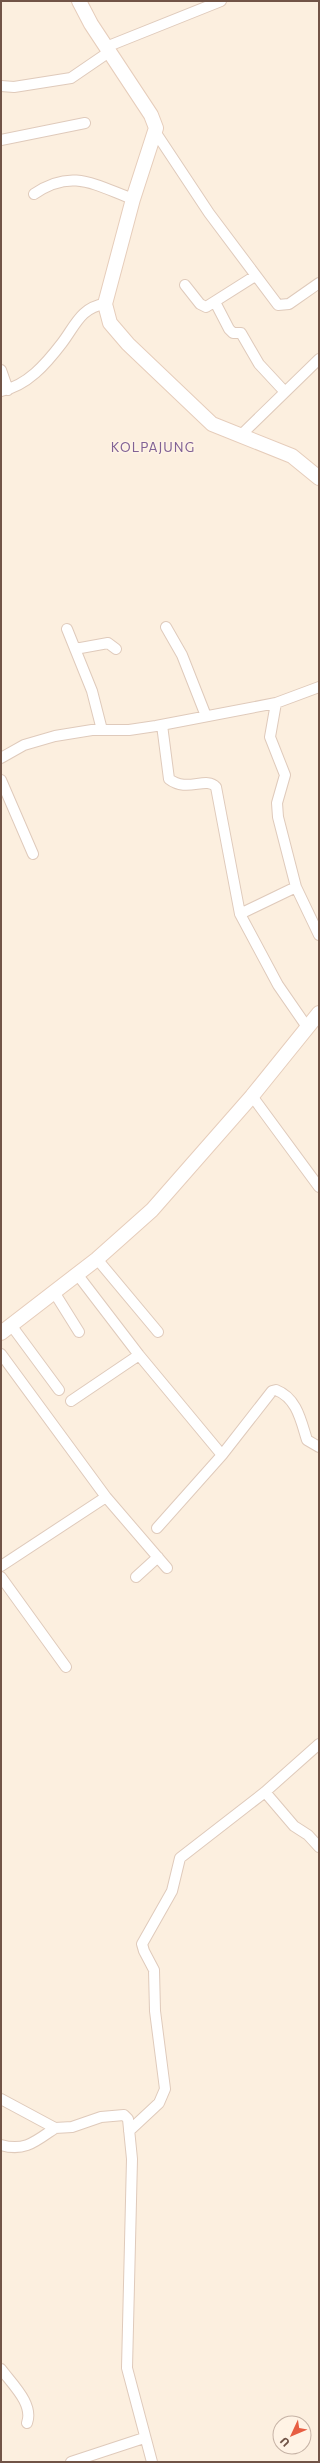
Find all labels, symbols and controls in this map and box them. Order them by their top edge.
district label: KOLPAJUNG [111,439,195,455]
north arrow [272,2415,312,2455]
text: U [277,2435,292,2450]

